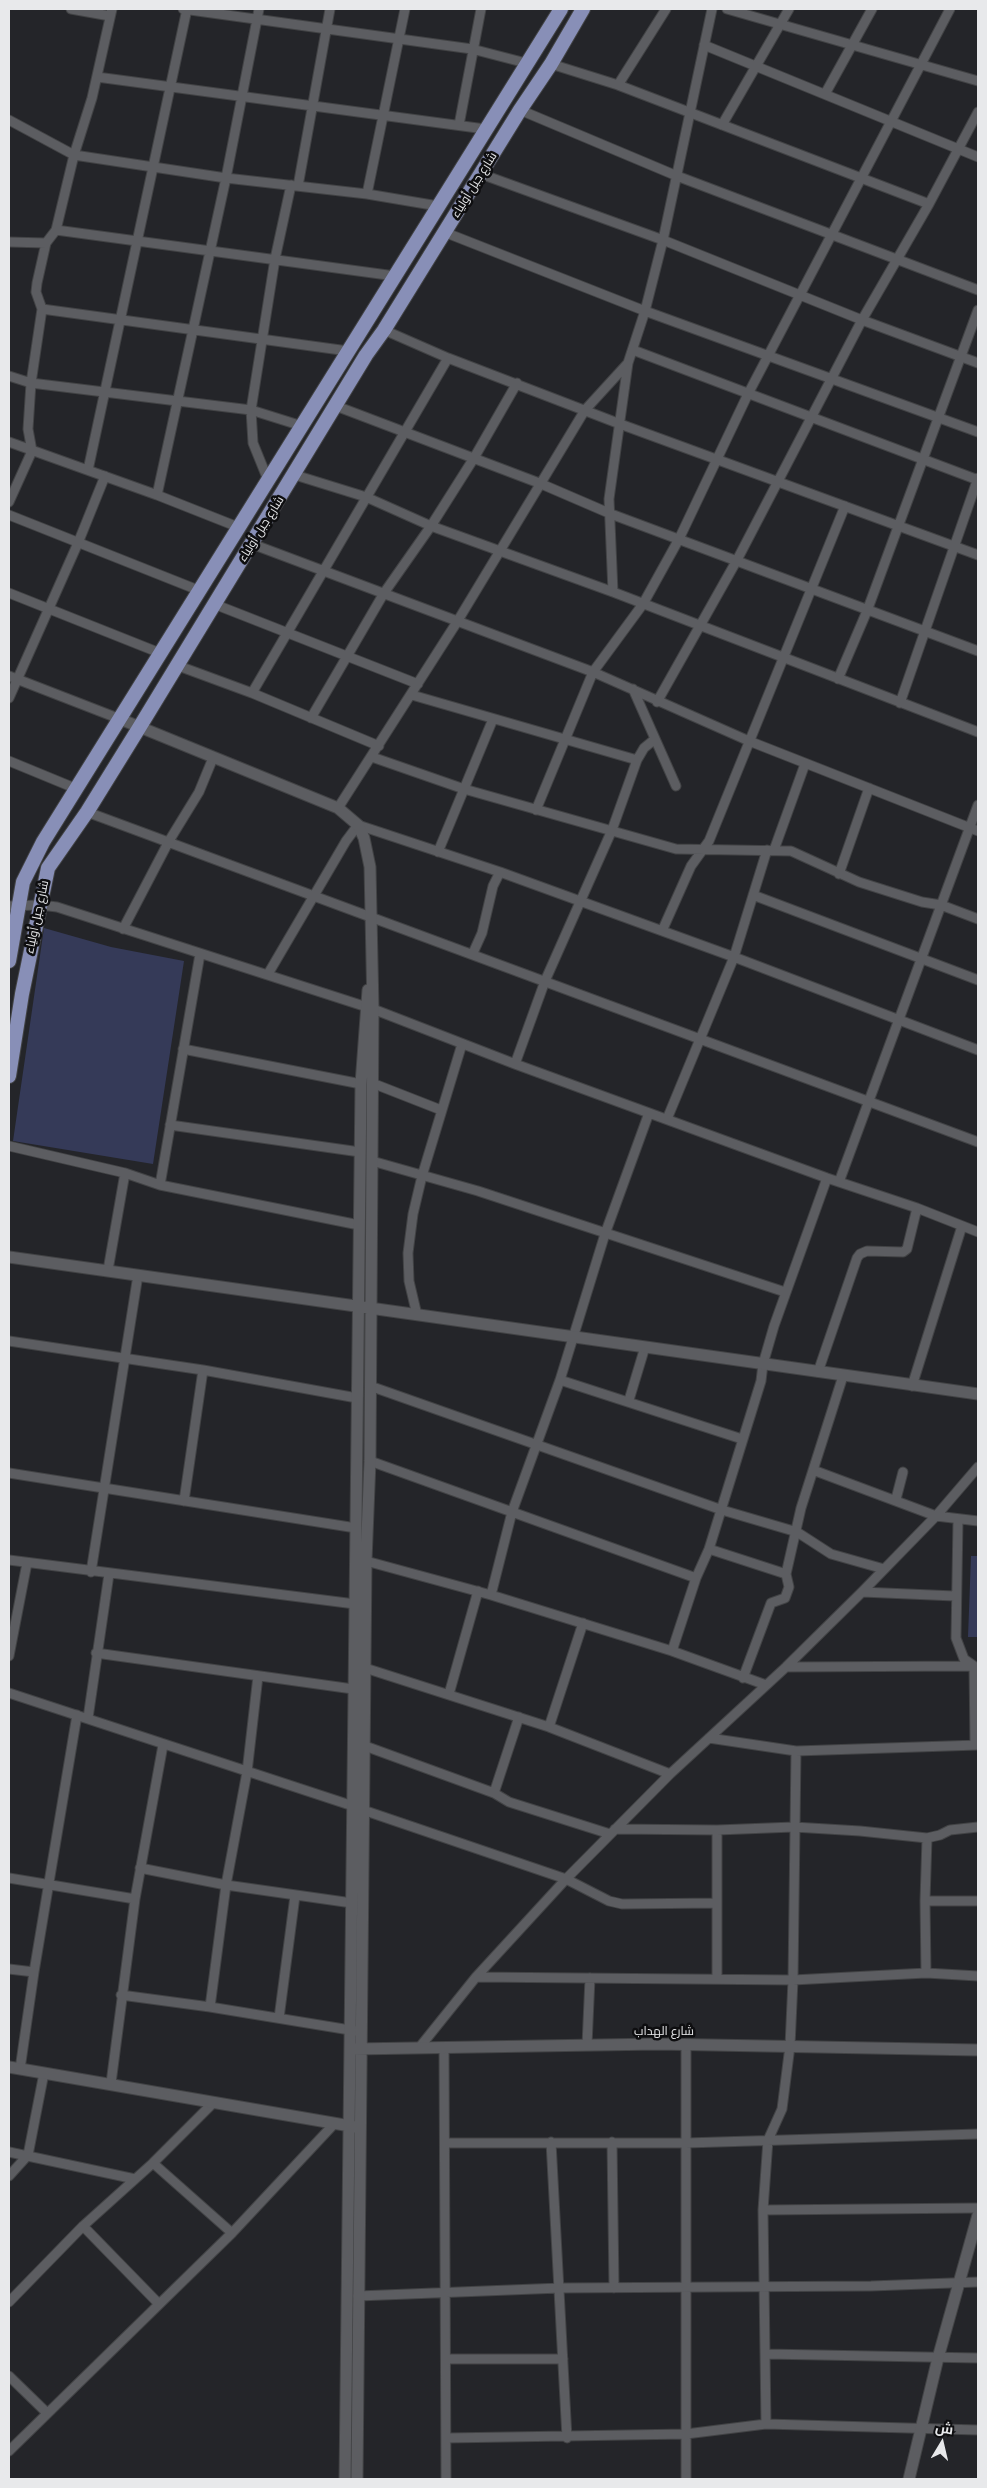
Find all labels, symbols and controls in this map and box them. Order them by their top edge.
street label: شارع جبل أولياء [448,150,500,220]
street label: شارع جبل أولياء [235,494,287,564]
street label: شارع جبل أولياء [22,879,52,955]
street label: شارع الهداب [634,2024,694,2038]
text: ش [934,2417,955,2438]
north arrow [917,2418,967,2468]

